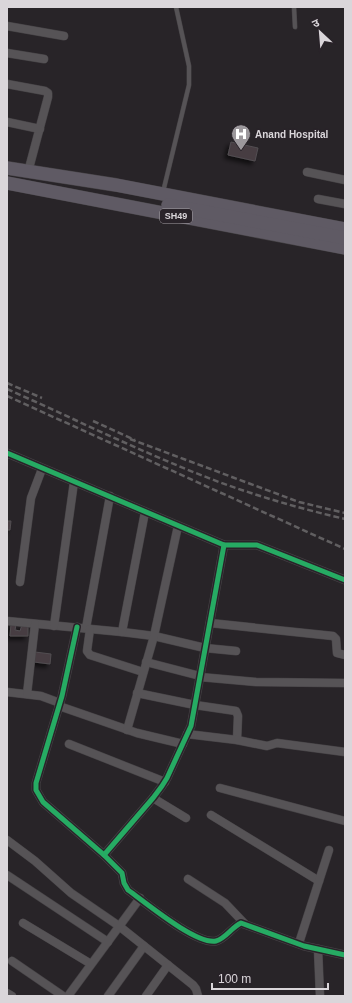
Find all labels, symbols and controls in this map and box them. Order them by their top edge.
north arrow [300,12,340,52]
text: उ [310,16,322,30]
hospital icon: Anand Hospital [230,123,252,151]
place label: Anand Hospital [255,129,329,140]
road number: SH49 [160,209,192,223]
scale bar [212,965,328,991]
text: 100 m [218,972,251,986]

